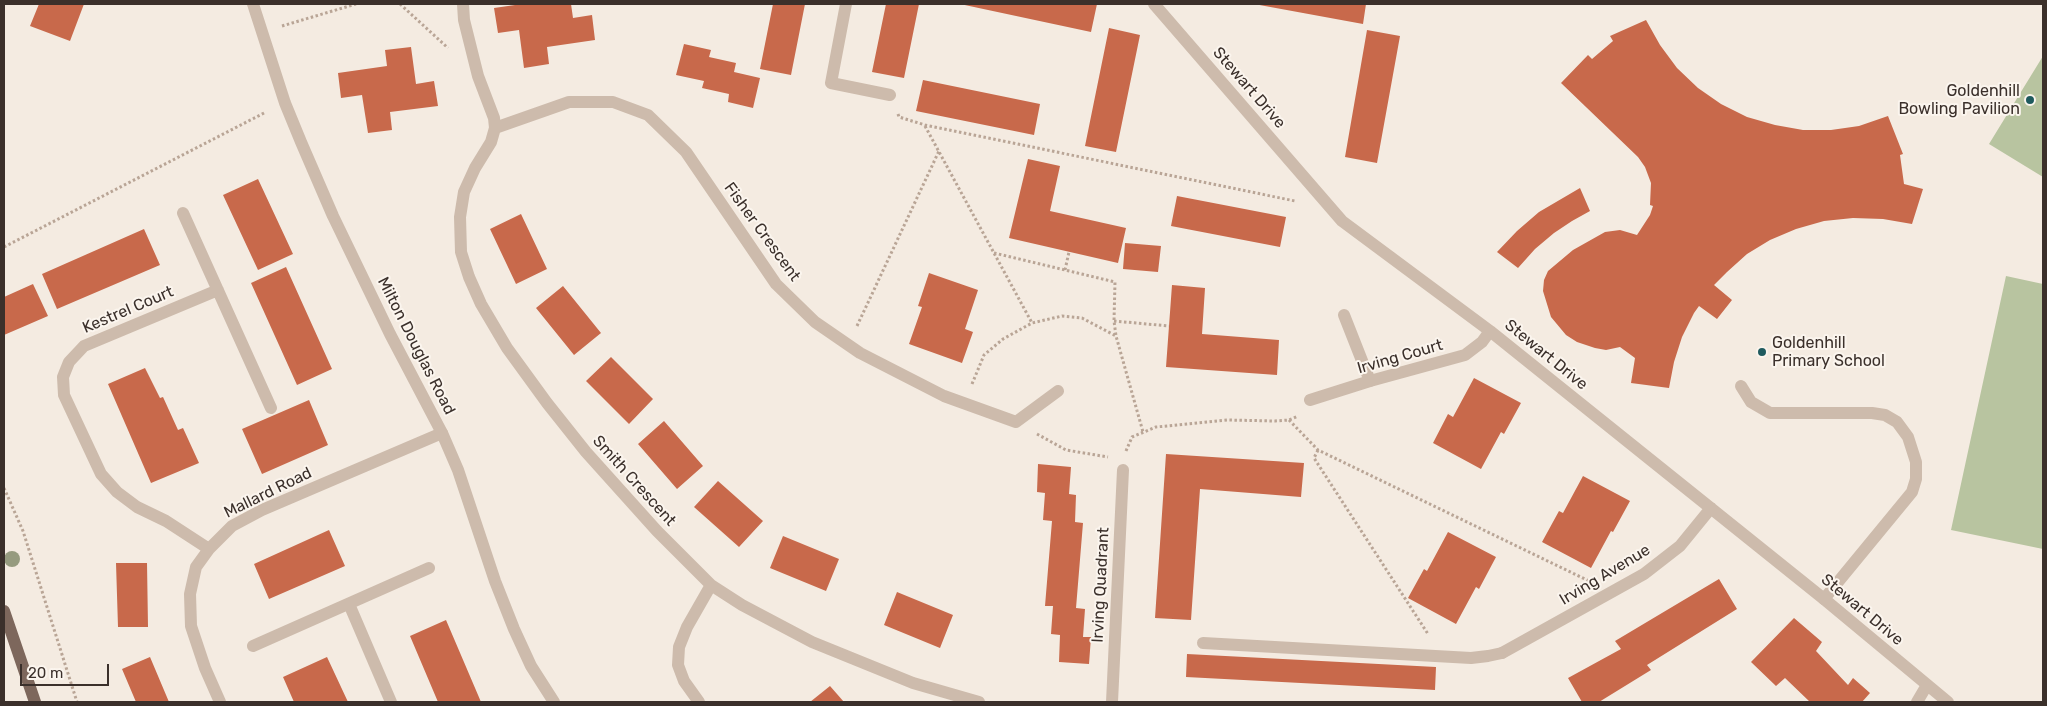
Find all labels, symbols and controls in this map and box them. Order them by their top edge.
street label: Stewart Drive [1209,44,1289,132]
place label: Goldenhill Bowling Pavilion [1898,81,2020,119]
marker: Goldenhill Bowling Pavilion [2024,94,2036,106]
street label: Fisher Crescent [720,179,804,285]
street label: Milton Douglas Road [373,274,459,418]
street label: Kestrel Court [80,282,176,338]
street label: Stewart Drive [1501,316,1591,394]
place label: Goldenhill Primary School [1772,333,1885,371]
street label: Irving Court [1355,336,1445,378]
marker: Goldenhill Primary School [1756,346,1768,358]
street label: Smith Crescent [588,432,680,530]
street label: Mallard Road [221,463,315,523]
street label: Irving Quadrant [1088,527,1114,643]
street label: Irving Avenue [1556,540,1654,610]
street label: Stewart Drive [1817,570,1907,650]
scale bar [22,654,111,686]
text: 20 m [28,664,63,682]

